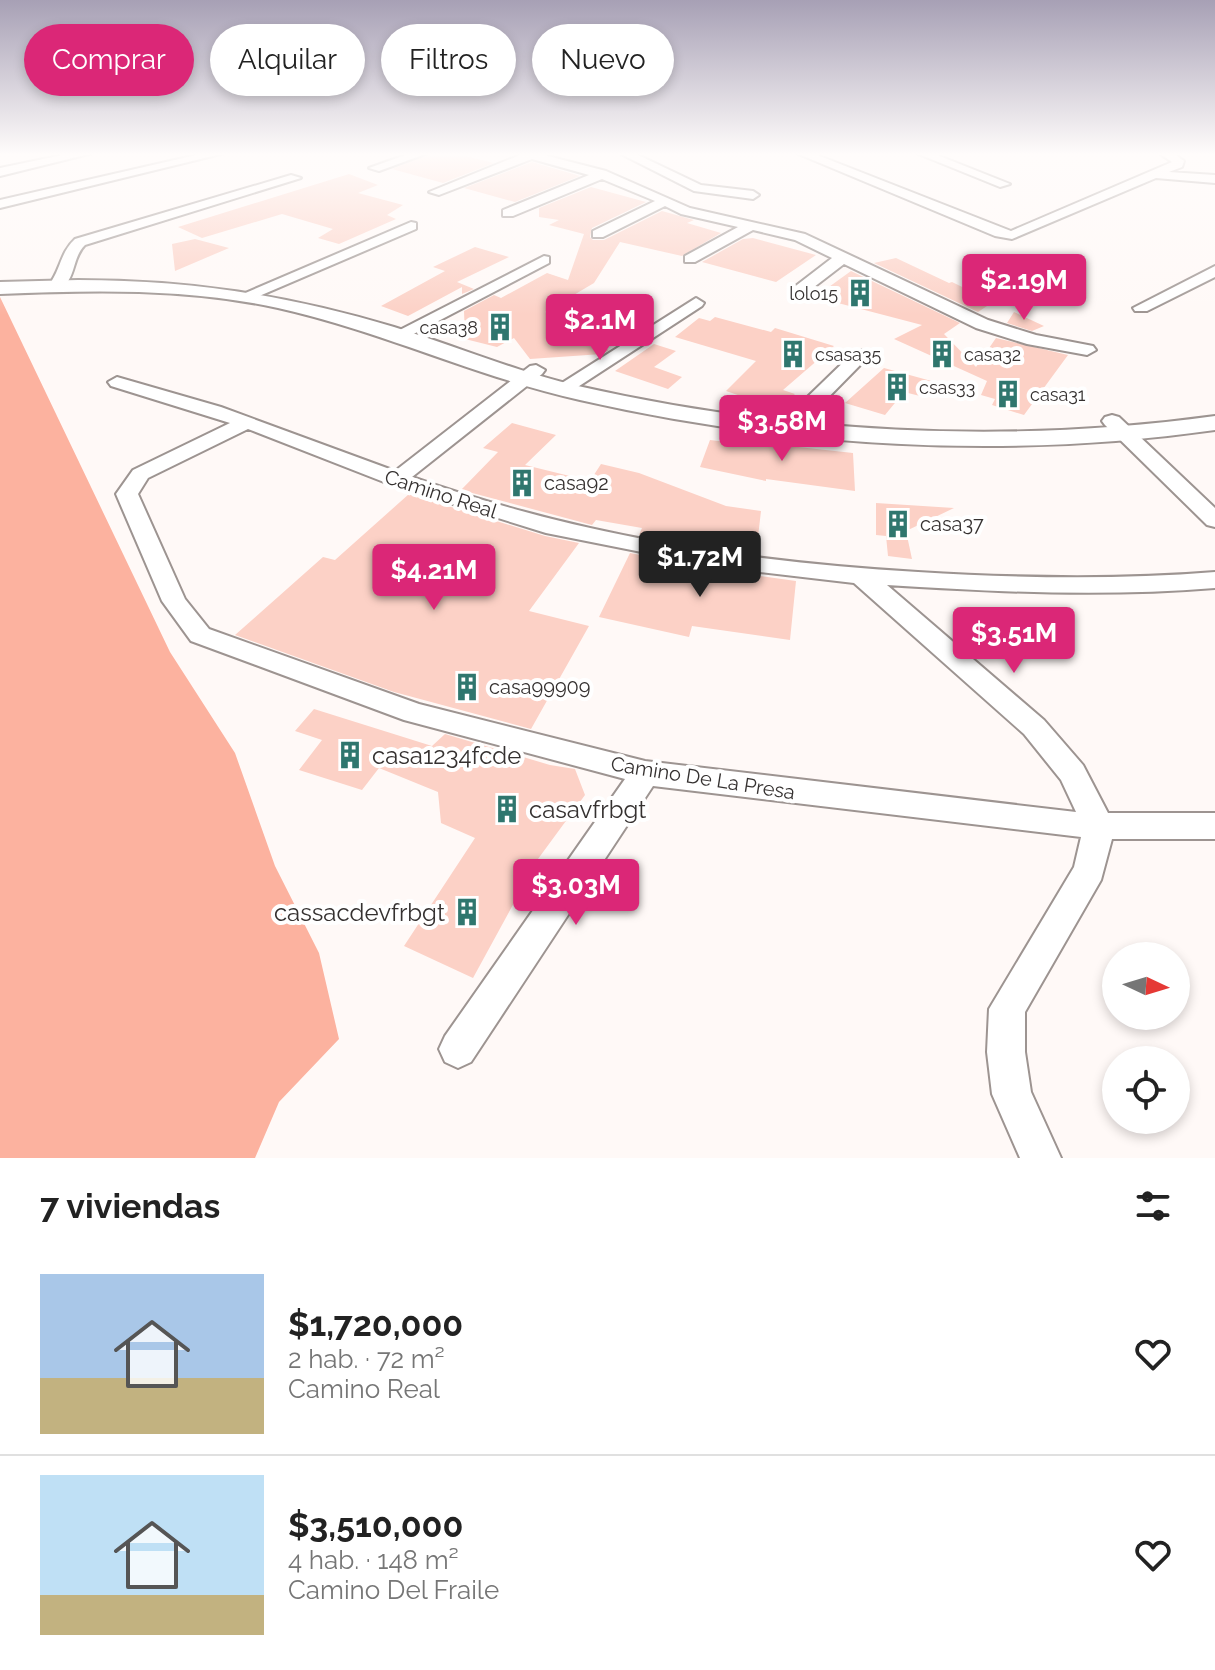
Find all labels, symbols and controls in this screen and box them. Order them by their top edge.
chip: Comprar [24,24,194,96]
chip: Alquilar [210,24,365,96]
chip: Filtros [381,24,516,96]
chip: Nuevo [532,24,674,96]
pin: $2.19M [959,254,1089,322]
text: $2.19M [980,265,1068,295]
building icon: lolo15 [845,278,875,308]
place label: lolo15 [789,283,838,304]
pin: $2.1M [544,294,656,362]
text: $2.1M [564,305,636,335]
building icon: casa38 [485,312,515,342]
place label: casa38 [420,317,478,338]
building icon: csasa35 [778,339,808,369]
building icon: casa32 [927,339,957,369]
place label: csasa35 [815,344,882,365]
place label: casa32 [964,344,1021,365]
building icon: csas33 [882,372,912,402]
place label: csas33 [919,377,975,398]
building icon: casa31 [993,379,1023,409]
place label: casa31 [1030,384,1086,405]
pin: $3.58M [717,395,847,463]
text: $3.58M [737,406,827,436]
street label: Camino Real [382,465,501,524]
building icon: casa92 [507,468,537,498]
place label: casa92 [544,471,609,495]
building icon: casa37 [883,509,913,539]
place label: casa37 [920,512,984,536]
pin: $1.72M [635,531,765,599]
text: $1.72M [657,542,743,572]
pin: $4.21M [369,544,499,612]
text: $4.21M [390,555,478,585]
pin: $3.51M [949,607,1079,675]
text: $3.51M [971,618,1057,648]
building icon: casa99909 [452,672,482,702]
place label: casa99909 [489,675,591,699]
building icon: casa1234fcde [335,740,365,770]
place label: casa1234fcde [372,741,521,770]
street label: Camino De La Presa [609,752,797,804]
building icon: casavfrbgt [492,794,522,824]
place label: casavfrbgt [529,795,646,824]
pin: $3.03M [511,859,641,927]
text: $3.03M [531,870,621,900]
building icon: cassacdevfrbgt [452,897,482,927]
place label: cassacdevfrbgt [274,898,445,927]
north arrow [1102,942,1190,1030]
map controls [1102,942,1190,1134]
button: locate [1102,1046,1190,1134]
icon: filters [1131,1184,1175,1228]
text: 7 viviendas [40,1186,220,1226]
text: $1,720,000 [288,1304,463,1344]
icon: home [104,1306,200,1402]
icon: heart [1131,1332,1175,1376]
text: 2 hab. · 72 m² [288,1344,445,1374]
text: Camino Real [288,1374,440,1404]
text: $3,510,000 [288,1505,463,1545]
icon: home [104,1507,200,1603]
icon: heart [1131,1533,1175,1577]
text: 4 hab. · 148 m² [288,1545,459,1575]
text: Camino Del Fraile [288,1575,499,1605]

